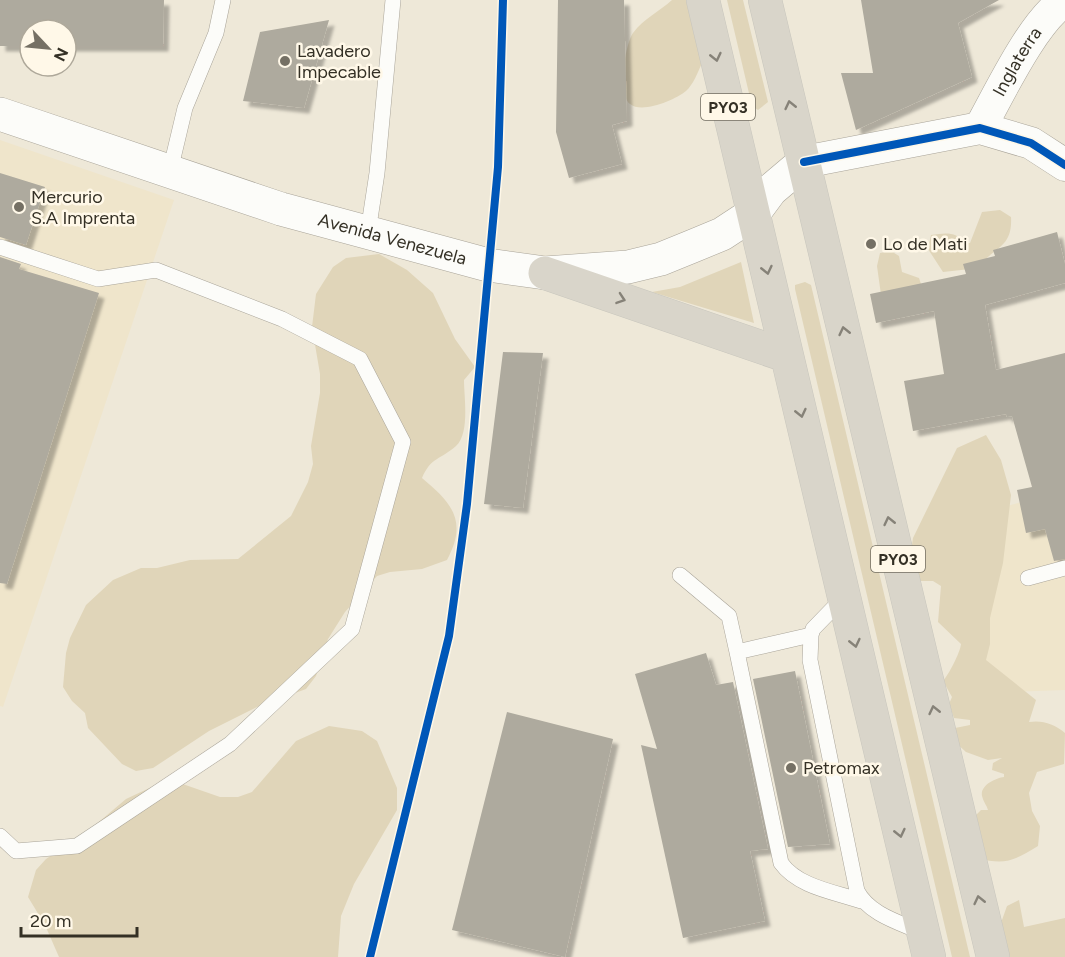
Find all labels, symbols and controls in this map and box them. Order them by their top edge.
north arrow [18,18,78,78]
street label: Inglaterra [988,23,1046,100]
place label: Lavadero Impecable [297,40,381,83]
text: N [50,45,72,64]
one-way arrow [709,52,722,62]
marker: Lavadero Impecable [278,54,292,68]
road number: PY03 [701,94,755,120]
one-way arrow [784,100,797,110]
place label: Mercurio S.A Imprenta [31,186,135,229]
marker: Mercurio S.A Imprenta [12,200,26,214]
street label: Avenida Venezuela [316,209,469,270]
place label: Lo de Mati [883,233,967,255]
marker: Lo de Mati [864,237,878,251]
one-way arrow [760,265,773,275]
one-way arrow [615,291,625,304]
one-way arrow [838,326,851,336]
one-way arrow [793,408,806,418]
one-way arrow [883,516,896,526]
road number: PY03 [871,546,925,572]
one-way arrow [848,638,861,648]
one-way arrow [928,706,941,716]
place label: Petromax [803,757,880,779]
marker: Petromax [784,761,798,775]
one-way arrow [893,828,906,838]
one-way arrow [973,895,986,905]
scale bar [21,900,136,938]
text: 20 m [30,910,71,932]

